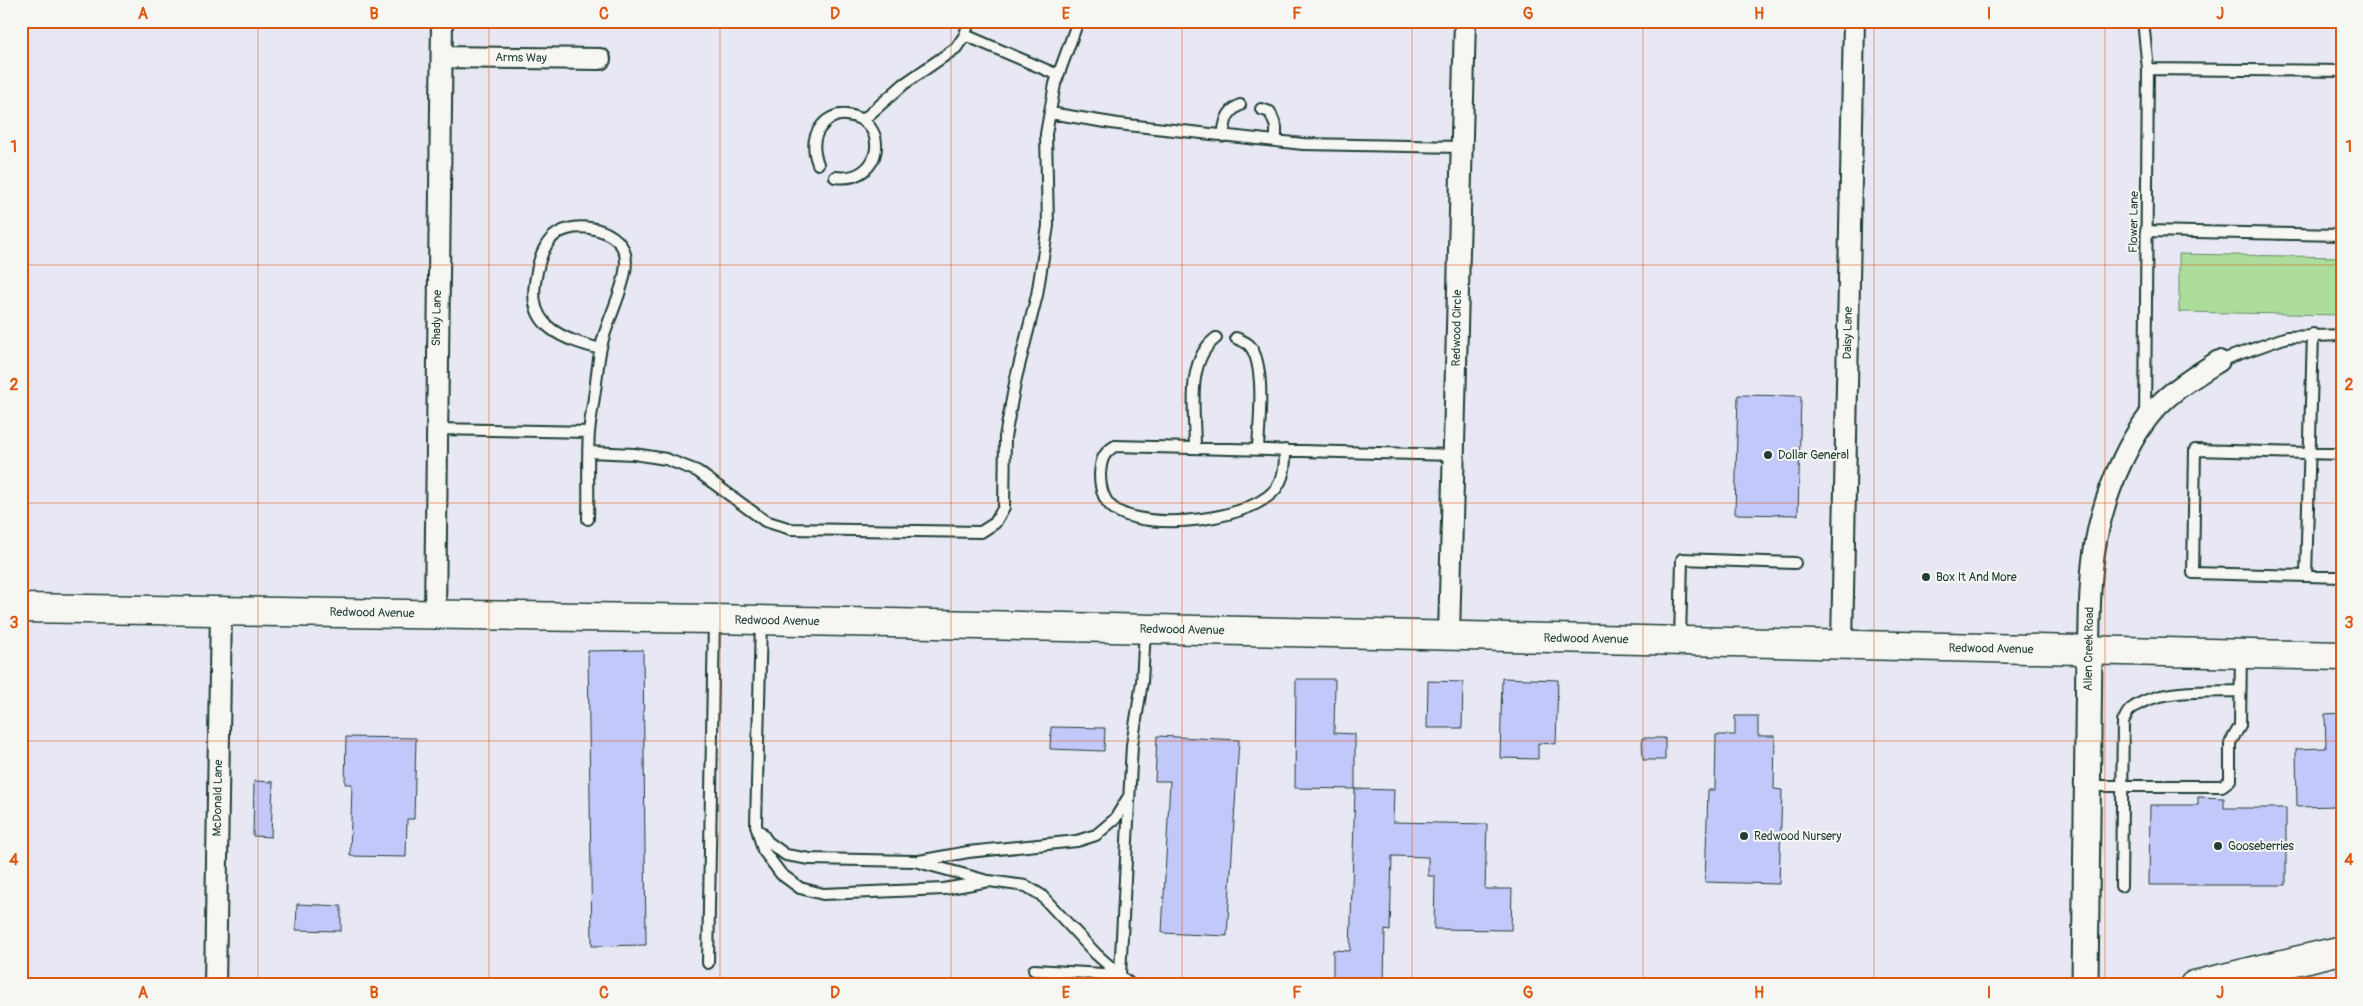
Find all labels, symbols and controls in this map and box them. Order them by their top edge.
text: A [138,4,149,24]
text: B [369,4,379,24]
text: C [599,4,609,24]
text: D [830,4,840,24]
text: E [1062,4,1071,24]
text: F [1292,4,1302,24]
text: G [1523,4,1534,24]
text: H [1754,4,1764,24]
text: I [1987,4,1991,24]
text: J [2216,4,2224,24]
street label: Arms Way [495,50,547,66]
text: 1 [11,137,17,157]
text: 1 [2346,137,2352,157]
street label: Flower Lane [2126,191,2142,253]
street label: Redwood Circle [1449,289,1465,367]
street label: Shady Lane [429,290,445,346]
street label: Daisy Lane [1840,306,1856,360]
text: 2 [10,375,19,395]
text: 2 [2345,375,2354,395]
place label: Dollar General [1778,448,1849,463]
marker: Dollar General [1762,449,1774,461]
place label: Box It And More [1936,570,2017,585]
marker: Box It And More [1920,571,1932,583]
street label: Redwood Avenue [329,605,415,621]
street label: Allen Creek Road [2081,607,2097,691]
text: 3 [10,613,19,633]
street label: Redwood Avenue [734,613,820,629]
text: 3 [2345,613,2354,633]
street label: Redwood Avenue [1139,622,1225,638]
street label: Redwood Avenue [1543,631,1629,647]
street label: Redwood Avenue [1948,641,2034,657]
street label: McDonald Lane [210,759,226,837]
place label: Redwood Nursery [1754,829,1841,844]
marker: Redwood Nursery [1738,830,1750,842]
place label: Gooseberries [2228,839,2295,854]
marker: Gooseberries [2212,840,2224,852]
text: 4 [9,850,19,870]
text: 4 [2344,850,2354,870]
text: A [138,983,149,1003]
text: B [369,983,379,1003]
text: C [599,983,609,1003]
text: D [830,983,840,1003]
text: E [1062,983,1071,1003]
text: F [1292,983,1302,1003]
text: G [1523,983,1534,1003]
text: H [1754,983,1764,1003]
text: I [1987,983,1991,1003]
text: J [2216,983,2224,1003]

